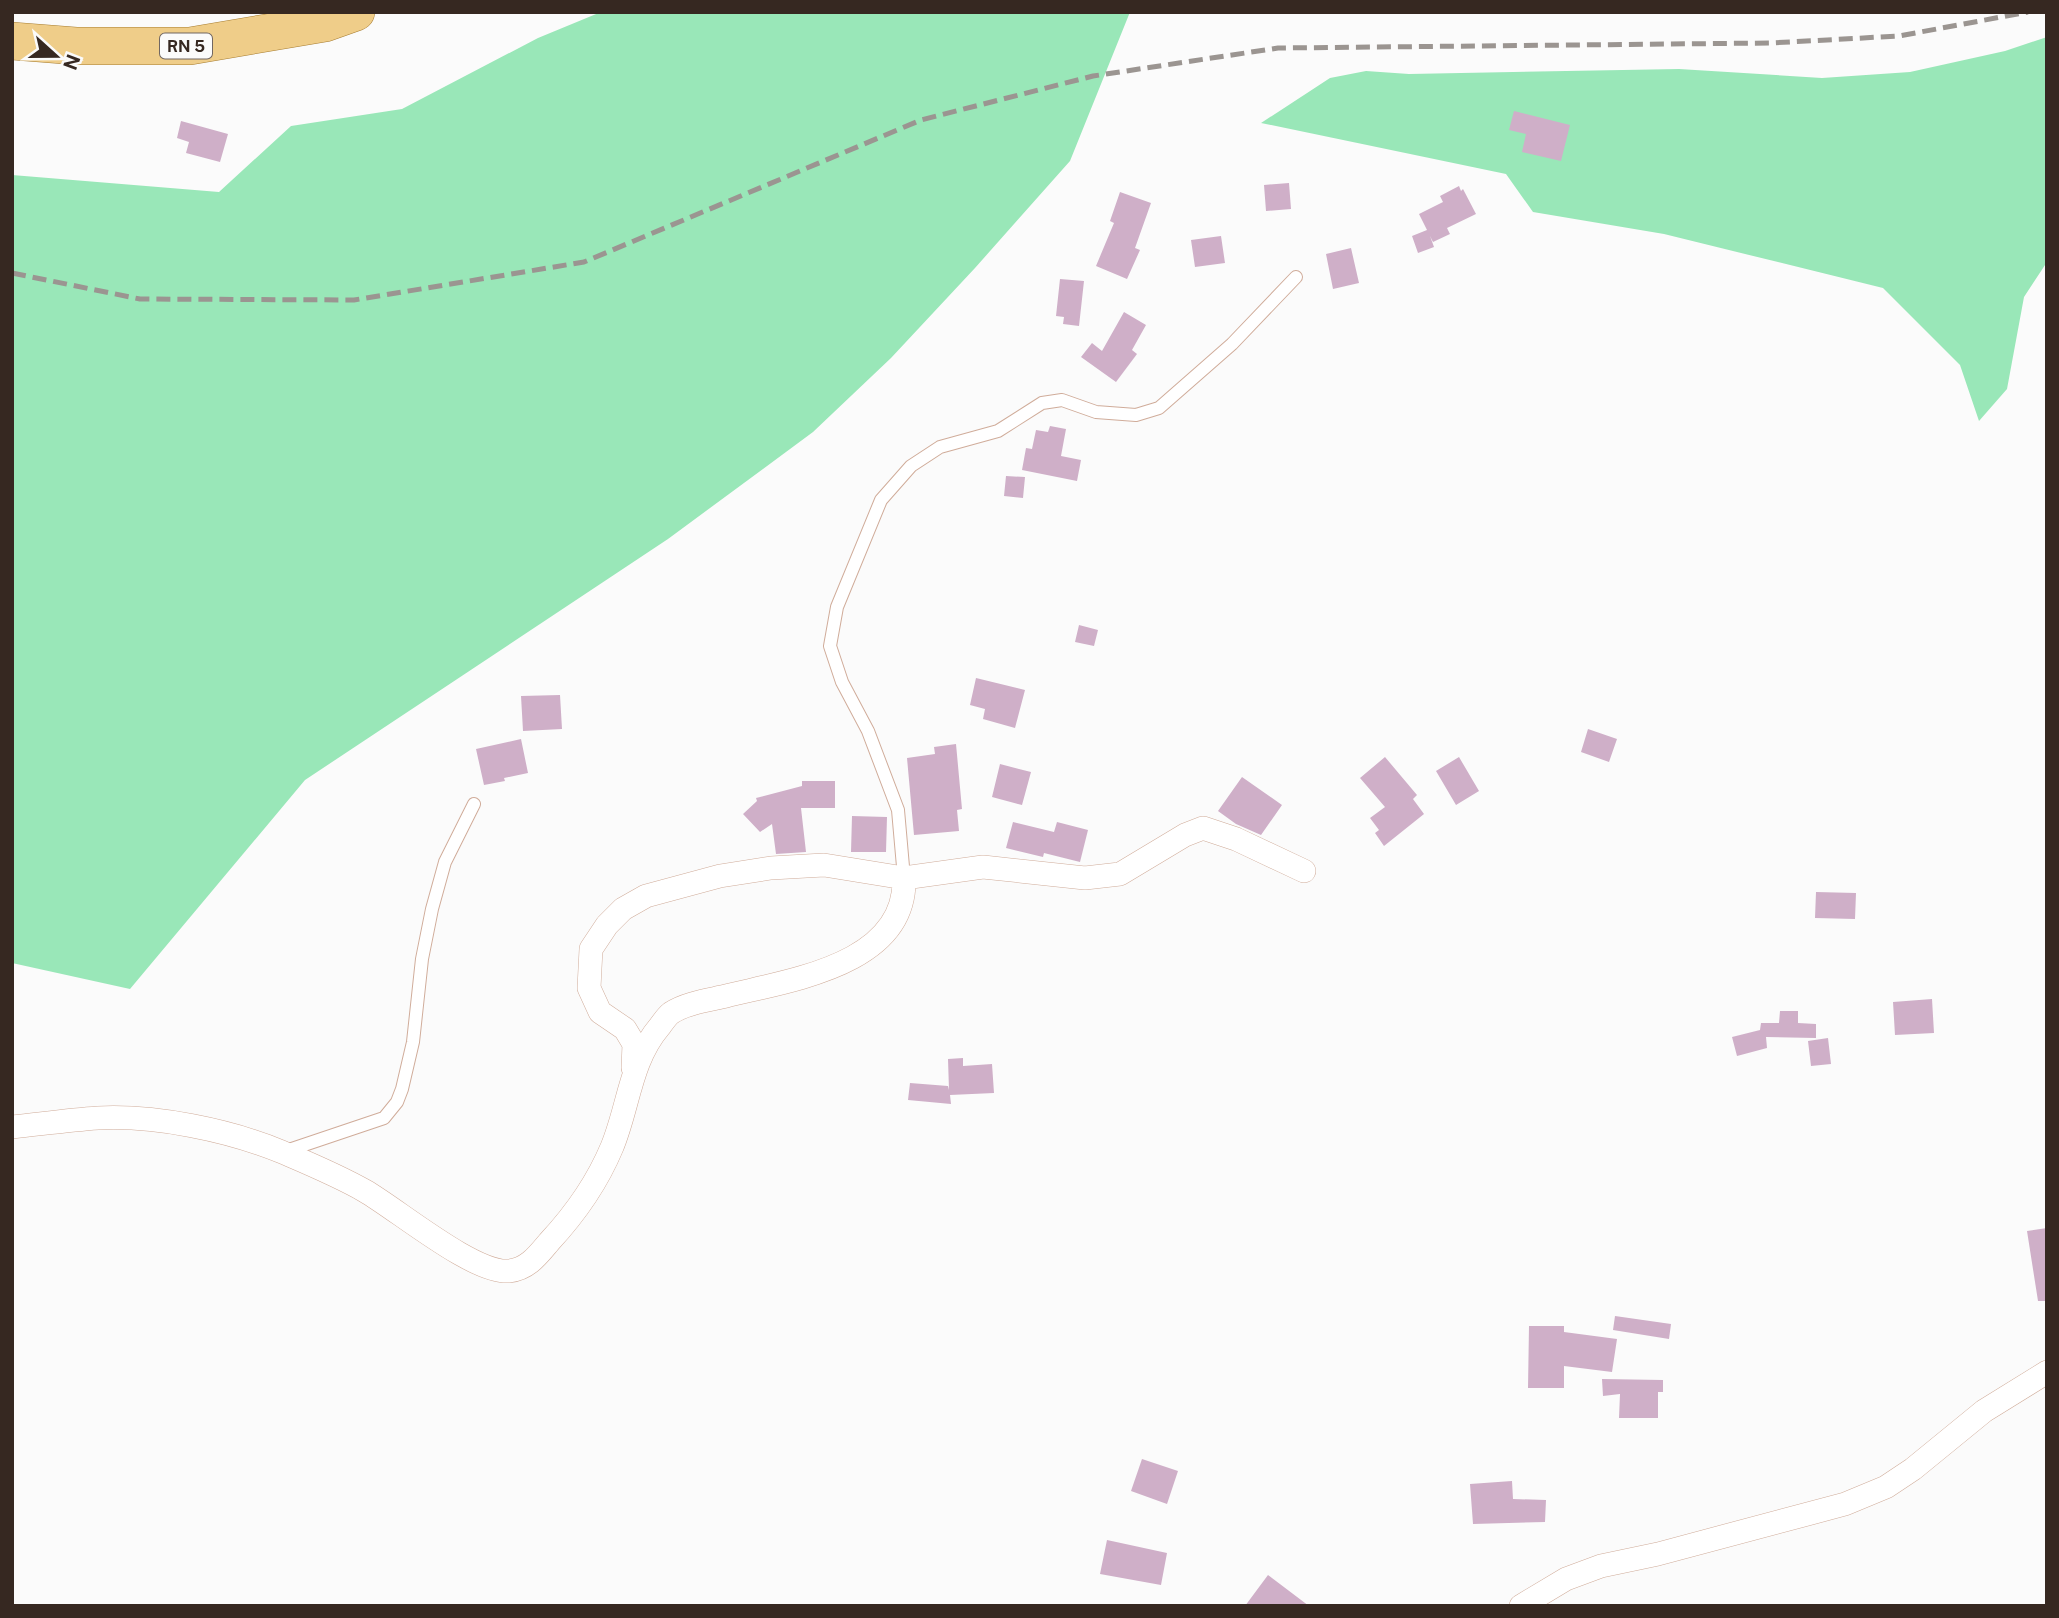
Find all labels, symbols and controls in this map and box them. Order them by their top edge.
north arrow [21,21,91,91]
road number: RN 5 [160,34,212,58]
text: N [59,51,85,73]

